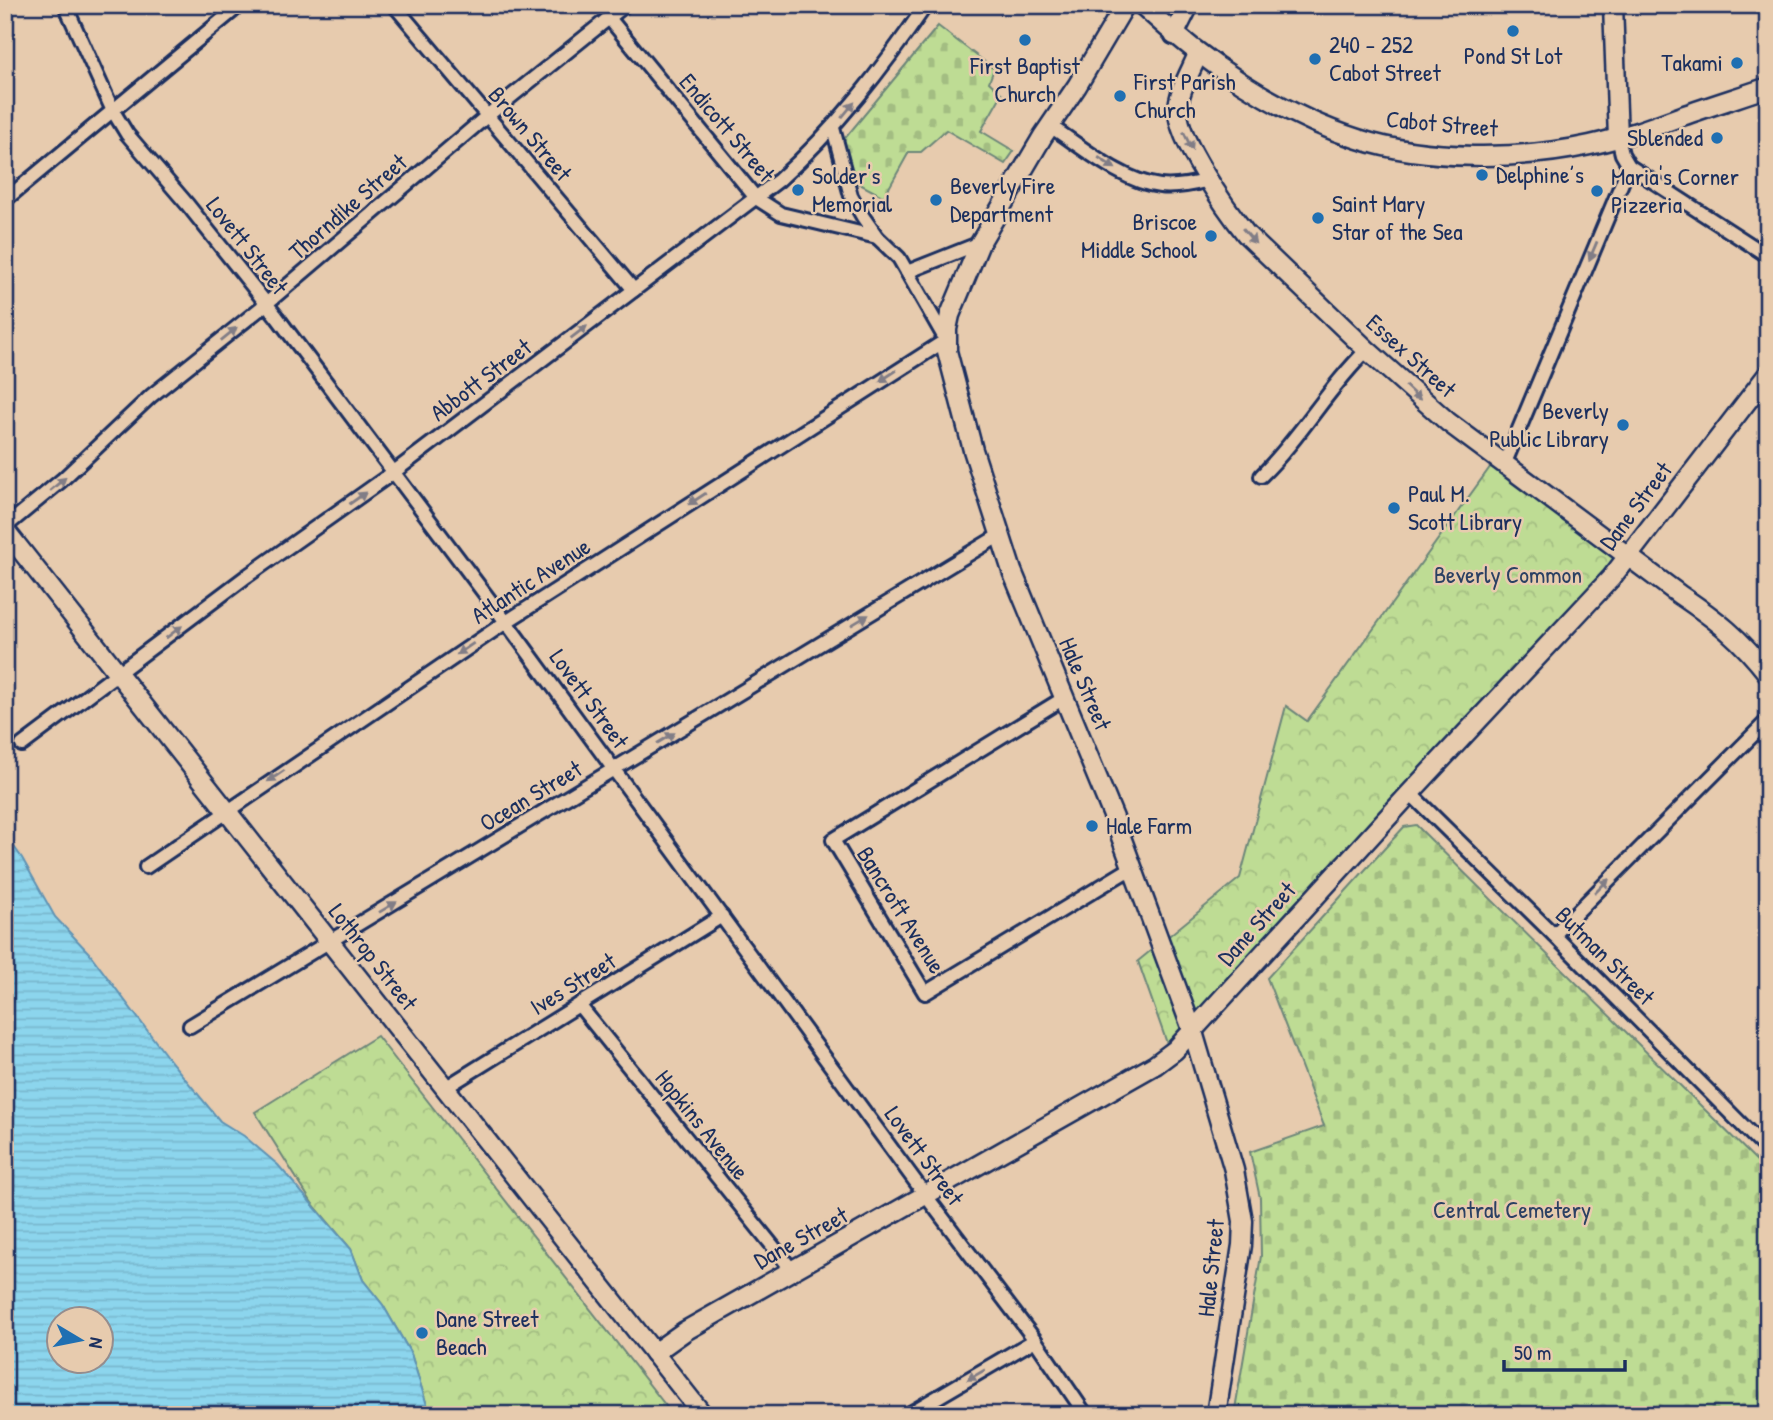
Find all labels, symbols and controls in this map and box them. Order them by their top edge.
marker: Pond St Lot [1505,23,1521,39]
place label: 240 - 252 Cabot Street [1329,28,1442,88]
marker: First Baptist Church [1017,32,1033,48]
place label: Pond St Lot [1464,39,1563,71]
place label: Takami [1661,46,1723,78]
place label: First Baptist Church [969,49,1081,109]
marker: 240 - 252 Cabot Street [1307,51,1323,67]
marker: Takami [1729,55,1745,71]
place label: First Parish Church [1133,65,1236,125]
street label: Endicott Street [673,66,783,189]
street label: Brown Street [482,79,580,188]
marker: First Parish Church [1112,88,1128,104]
one-way arrow [840,101,855,118]
street label: Cabot Street [1385,102,1500,144]
place label: Sblended [1627,121,1703,153]
marker: Sblended [1709,130,1725,146]
one-way arrow [1182,131,1193,151]
street label: Thorndike Street [281,146,414,266]
one-way arrow [1098,156,1117,169]
place label: Delphine’s [1496,158,1584,190]
place label: Solder's Memorial [812,159,893,219]
place label: Maria's Corner Pizzeria [1611,160,1739,220]
marker: Delphine’s [1474,167,1490,183]
place label: Beverly Fire Department [950,169,1056,229]
marker: Solder's Memorial [790,182,806,198]
marker: Maria's Corner Pizzeria [1589,183,1605,199]
place label: Saint Mary Star of the Sea [1332,187,1463,247]
street label: Lovett Street [200,190,296,301]
marker: Beverly Fire Department [928,192,944,208]
place label: Briscoe Middle School [1081,205,1198,265]
marker: Saint Mary Star of the Sea [1310,210,1326,226]
one-way arrow [1240,227,1256,244]
marker: Briscoe Middle School [1203,228,1219,244]
one-way arrow [1588,241,1599,262]
street label: Essex Street [1360,306,1464,405]
one-way arrow [569,324,587,339]
one-way arrow [220,327,237,342]
street label: Abbott Street [423,330,538,428]
one-way arrow [879,370,898,383]
one-way arrow [1404,384,1421,400]
place label: Beverly Public Library [1489,394,1609,454]
marker: Beverly Public Library [1615,417,1631,433]
street label: Dane Street [1592,454,1679,556]
one-way arrow [49,476,67,492]
place label: Paul M. Scott Library [1408,477,1522,537]
one-way arrow [349,491,367,505]
one-way arrow [688,492,706,506]
marker: Paul M. Scott Library [1386,500,1402,516]
street label: Atlantic Avenue [465,529,597,631]
park label: Beverly Common [1434,558,1582,590]
one-way arrow [851,613,870,626]
one-way arrow [164,624,182,639]
street label: Hale Street [1052,632,1120,736]
one-way arrow [455,642,474,655]
street label: Lovett Street [543,642,637,755]
one-way arrow [657,732,676,744]
street label: Ocean Street [473,752,588,838]
one-way arrow [266,770,286,783]
place label: Hale Farm [1106,809,1192,841]
marker: Hale Farm [1084,818,1100,834]
street label: Bancroft Avenue [850,840,954,979]
street label: Dane Street [1210,874,1303,972]
one-way arrow [1594,878,1611,895]
street label: Lothrop Street [322,896,426,1017]
street label: Butman Street [1549,899,1663,1012]
one-way arrow [379,901,398,914]
street label: Ives Street [524,944,622,1022]
street label: Hopkins Avenue [648,1063,757,1186]
street label: Lovett Street [878,1099,972,1212]
park label: Central Cemetery [1433,1193,1591,1225]
street label: Dane Street [748,1198,854,1276]
street label: Hale Street [1189,1217,1231,1318]
place label: Dane Street Beach [436,1302,539,1362]
north arrow [46,1304,116,1374]
marker: Dane Street Beach [414,1325,430,1341]
scale bar [1504,1329,1624,1373]
text: N [83,1336,110,1350]
text: 50 m [1514,1338,1551,1367]
one-way arrow [966,1369,985,1381]

